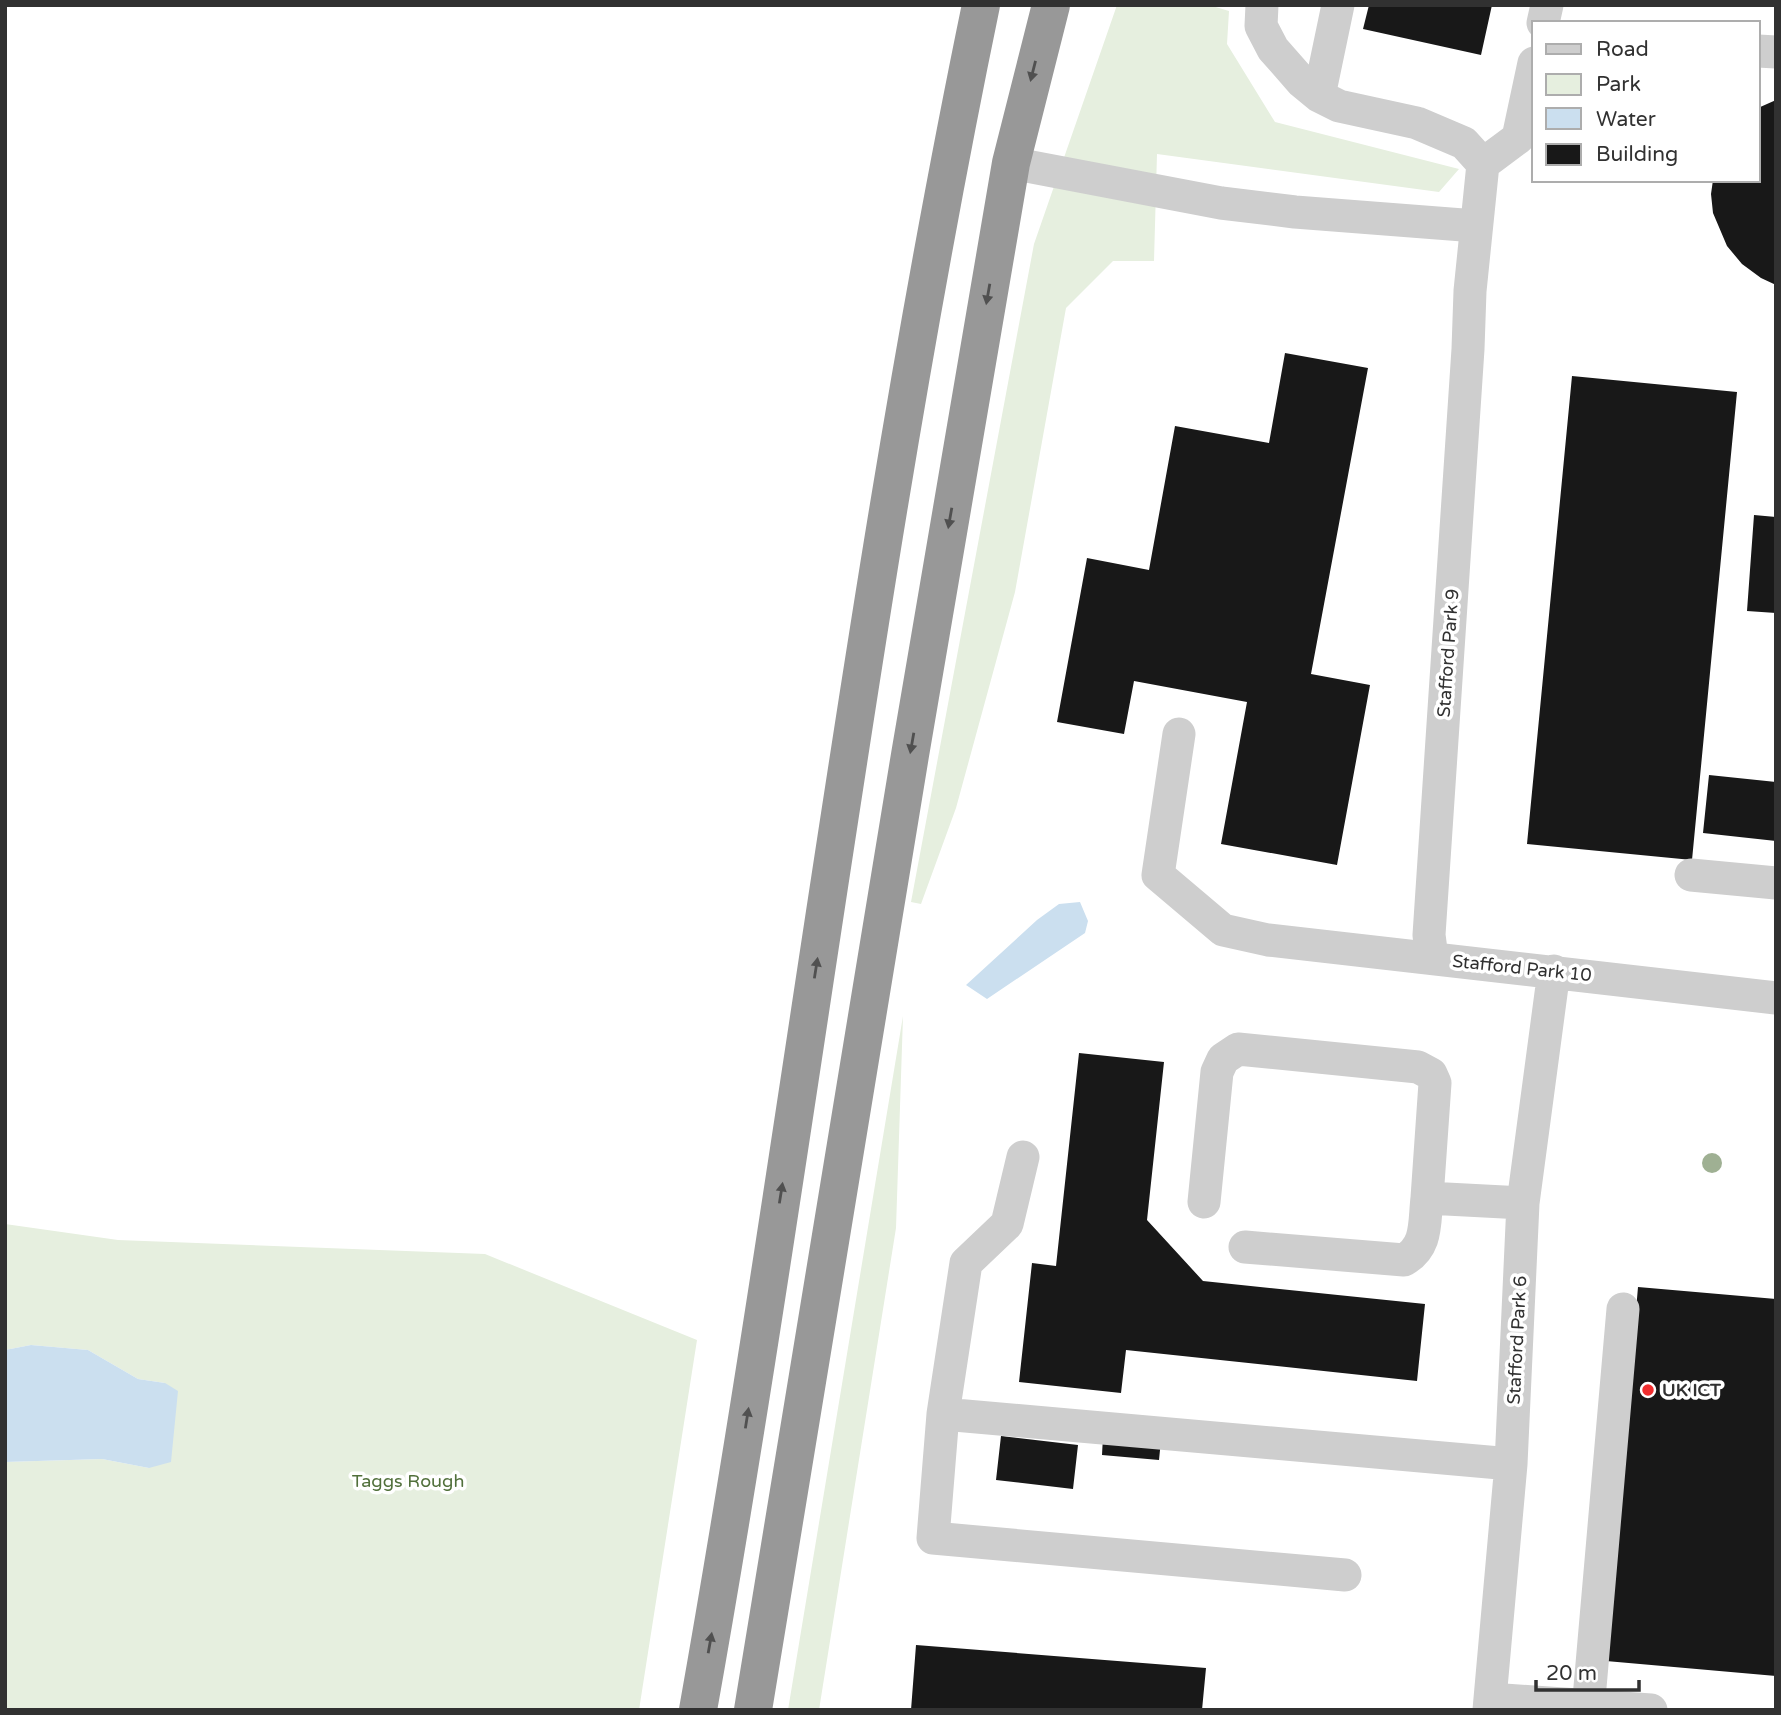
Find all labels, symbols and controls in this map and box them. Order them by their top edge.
legend [1532,21,1760,182]
text: Road [1596,37,1649,62]
one-way arrow [1027,60,1038,82]
text: Park [1596,72,1641,97]
text: Water [1596,107,1656,132]
text: Building [1596,142,1678,167]
one-way arrow [982,283,993,305]
one-way arrow [944,507,955,529]
street label: Stafford Park 9 [1433,588,1463,718]
one-way arrow [906,732,917,754]
street label: Stafford Park 10 [1451,950,1593,986]
one-way arrow [811,957,822,979]
one-way arrow [776,1182,787,1204]
street label: Stafford Park 6 [1503,1275,1531,1405]
place label: UK ICT [1662,1379,1722,1401]
marker: UK ICT [1640,1382,1656,1398]
one-way arrow [742,1407,753,1429]
park label: Taggs Rough [352,1470,464,1492]
one-way arrow [705,1631,716,1653]
scale bar [1536,1648,1639,1692]
text: 20 m [1546,1661,1597,1686]

